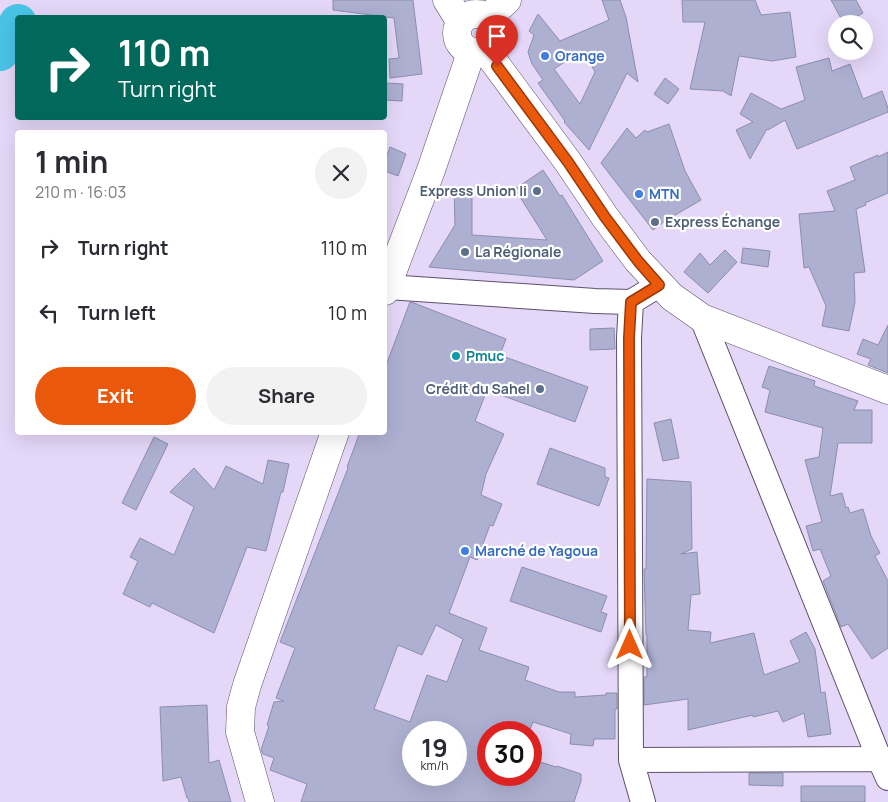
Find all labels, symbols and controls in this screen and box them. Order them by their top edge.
pin [476,15,518,66]
map controls [828,15,873,60]
button: search [828,15,873,60]
icon: arrive [483,22,511,50]
text: 110 m [118,29,210,77]
icon: right [35,35,100,100]
place label: Orange [555,46,605,65]
marker: Orange [539,50,551,62]
text: Turn right [118,74,216,104]
text: 1 min [35,141,108,182]
button: close [315,147,367,199]
text: 210 m · 16:03 [35,181,126,203]
place label: Express Union Ii [420,181,527,200]
place label: MTN [649,184,680,203]
marker: Express Union Ii [531,185,543,197]
marker: MTN [633,188,645,200]
place label: Express Échange [665,212,780,231]
marker: Express Échange [649,216,661,228]
icon: right [35,234,63,262]
text: Turn right [78,235,168,261]
text: 110 m [321,235,367,261]
place label: La Régionale [475,242,561,261]
marker: La Régionale [459,246,471,258]
icon: left [35,299,63,327]
text: Turn left [78,300,156,326]
text: 10 m [328,300,367,326]
place label: Pmuc [466,346,504,365]
marker: Pmuc [450,350,462,362]
button: Exit [35,367,196,425]
button: Share [206,367,367,425]
place label: Crédit du Sahel [426,379,530,398]
marker: Crédit du Sahel [534,383,546,395]
place label: Marché de Yagoua [475,541,598,560]
marker: Marché de Yagoua [459,545,471,557]
position arrow [603,618,655,670]
speed limit sign: 30 [477,721,542,786]
text: 19 [421,730,448,765]
text: km/h [421,757,448,774]

